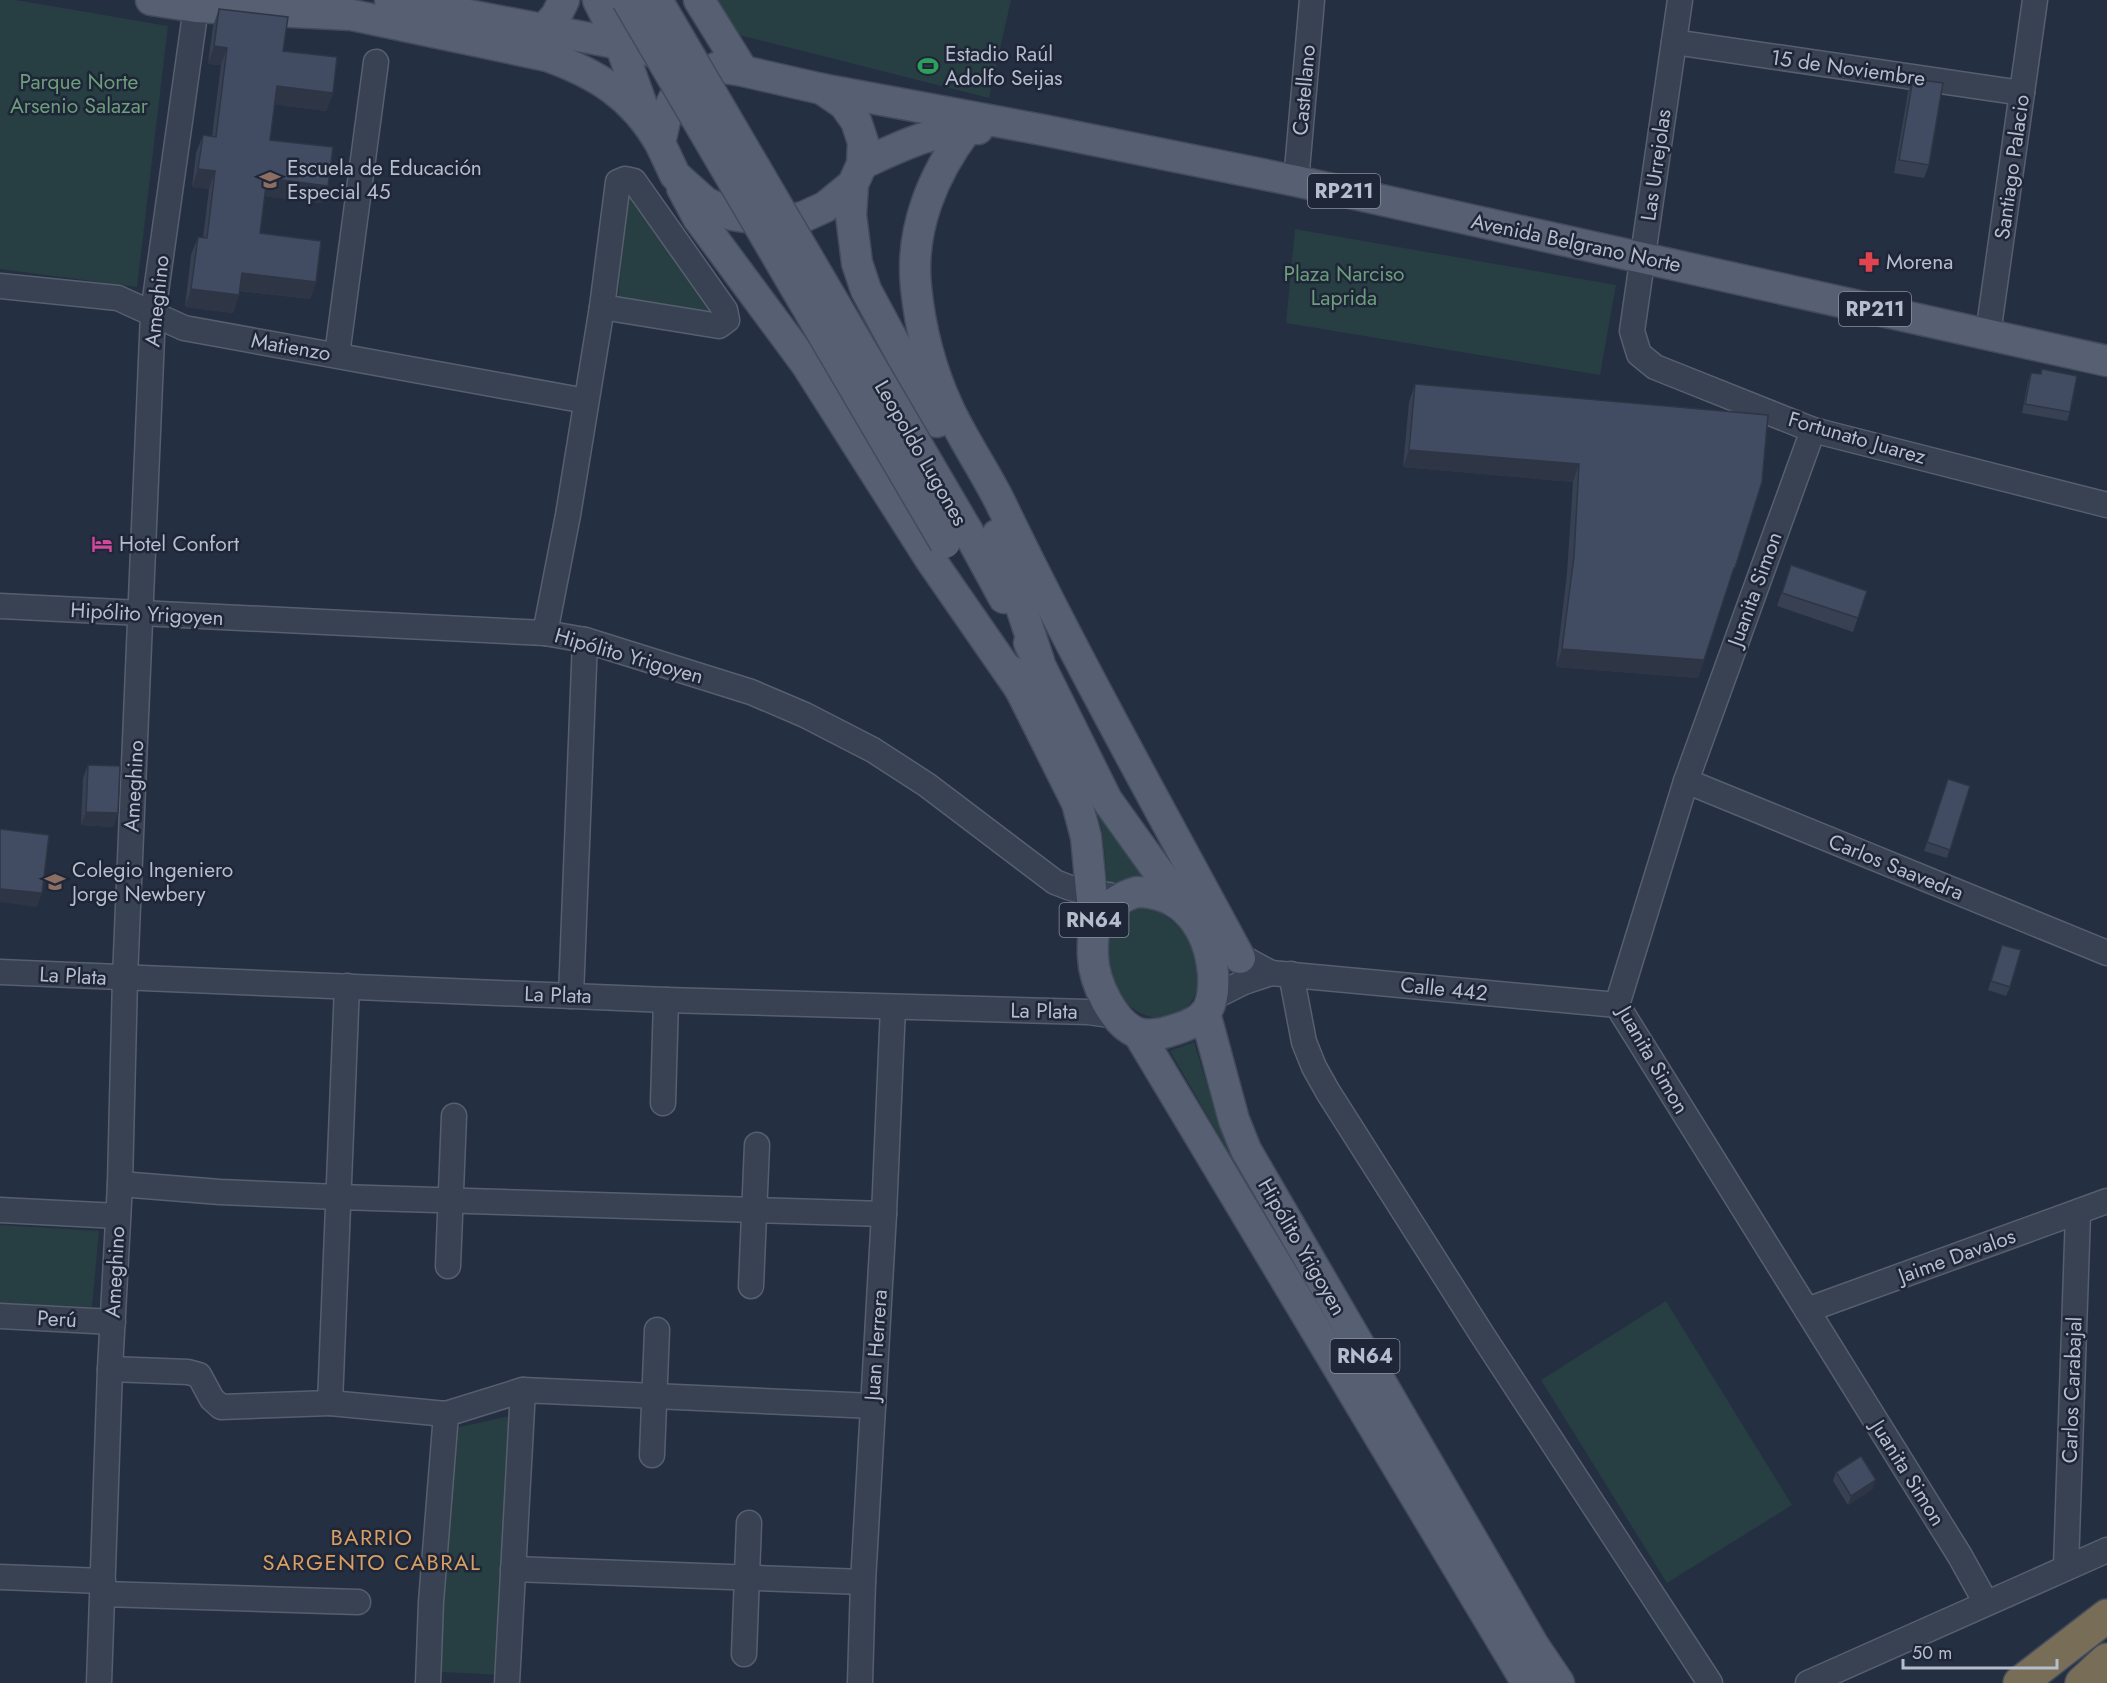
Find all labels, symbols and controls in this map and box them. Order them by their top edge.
place label: Estadio Raúl Adolfo Seijas [945,39,1063,93]
street label: 15 de Noviembre [1769,42,1927,94]
street label: Castellano [1285,43,1323,137]
sports icon: Estadio Raúl Adolfo Seijas [916,54,940,78]
park label: Parque Norte Arsenio Salazar [10,67,149,121]
street label: Santiago Palacio [1987,93,2037,241]
street label: Las Urrejolas [1633,107,1679,223]
place label: Escuela de Educación Especial 45 [287,153,482,207]
school or university icon: Escuela de Educación Especial 45 [258,168,282,192]
road number: RP211 [1308,174,1380,208]
street label: Avenida Belgrano Norte [1468,206,1684,280]
place label: Morena [1886,247,1953,277]
pharmacy icon: Morena [1857,250,1881,274]
street label: Ameghino [137,254,177,348]
park label: Plaza Narciso Laprida [1283,259,1405,313]
road number: RP211 [1839,292,1911,326]
street label: Matienzo [249,325,333,369]
street label: Leopoldo Lugones [867,375,975,531]
street label: Fortunato Juarez [1785,404,1930,472]
street label: Juanita Simon [1719,528,1790,653]
place label: Hotel Confort [119,529,239,559]
hotel icon: Hotel Confort [90,532,114,556]
street label: Hipólito Yrigoyen [69,595,225,633]
street label: Hipólito Yrigoyen [551,620,707,692]
street label: Ameghino [117,739,151,833]
street label: Carlos Saavedra [1824,826,1968,908]
place label: Colegio Ingeniero Jorge Newbery [69,855,233,909]
school or university icon: Colegio Ingeniero Jorge Newbery [43,870,67,894]
road number: RN64 [1060,903,1128,937]
street label: La Plata [39,959,107,993]
street label: Calle 442 [1399,969,1489,1009]
street label: La Plata [524,979,592,1011]
street label: La Plata [1010,995,1078,1027]
street label: Juanita Simon [1609,998,1696,1119]
street label: Hipólito Yrigoyen [1251,1173,1353,1321]
street label: Jaime Davalos [1892,1221,2020,1292]
street label: Ameghino [98,1225,132,1319]
street label: Juan Herrera [857,1288,895,1405]
street label: Perú [36,1303,78,1335]
street label: Carlos Carabajal [2054,1316,2090,1464]
road number: RN64 [1330,1339,1400,1373]
street label: Juanita Simon [1862,1412,1952,1532]
district label: BARRIO SARGENTO CABRAL [263,1521,481,1578]
scale bar [1903,1632,2058,1670]
text: 50 m [1912,1640,1952,1666]

